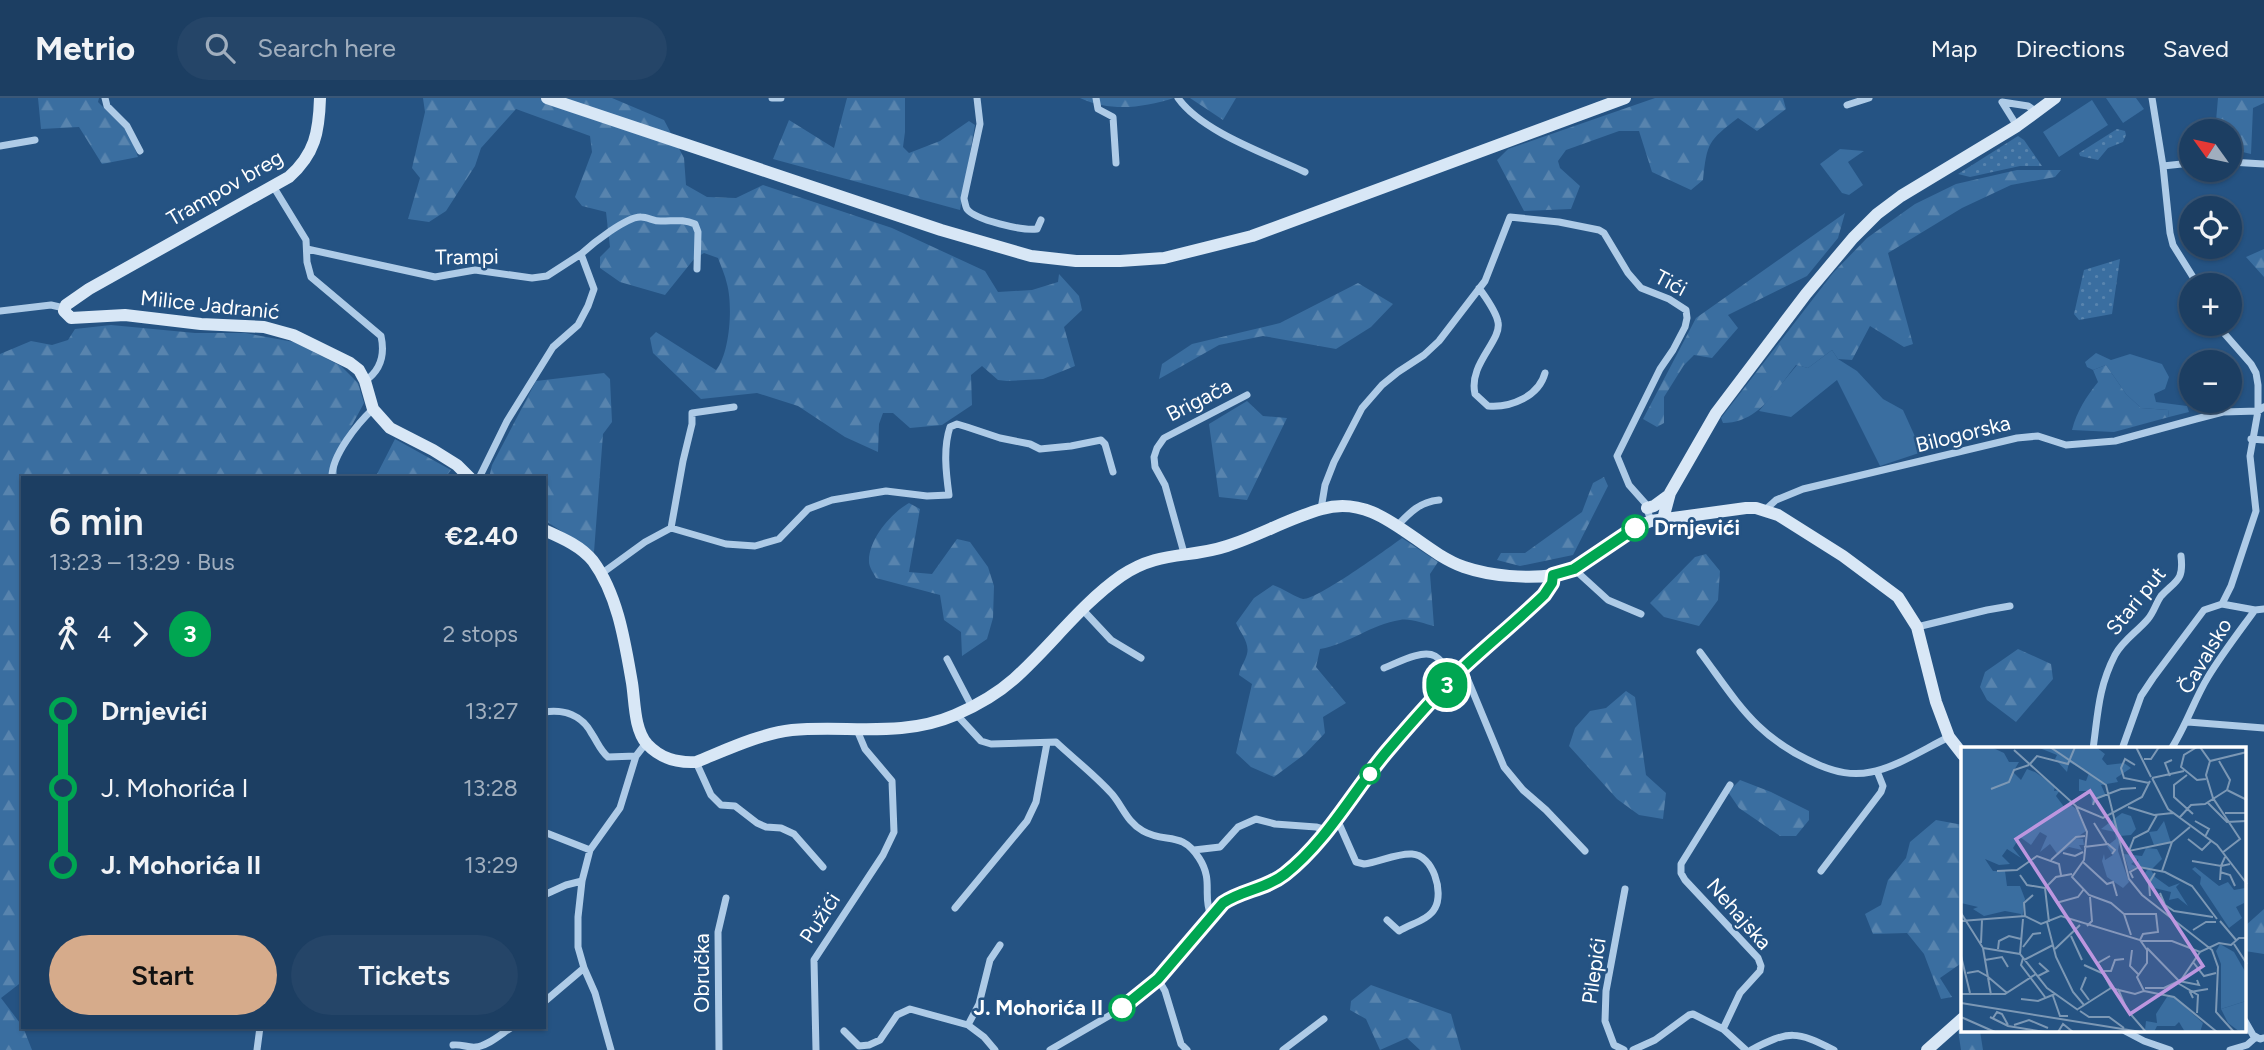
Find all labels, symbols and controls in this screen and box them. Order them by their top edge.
search box [177,17,667,80]
text: Metrio [35,29,135,68]
icon: search [201,29,239,67]
text: Search here [257,32,396,64]
text: Map [1931,34,1977,63]
text: Directions [2015,34,2125,63]
text: Saved [2163,34,2229,63]
north arrow [2179,119,2242,182]
map controls [2179,119,2242,413]
street label: Trampov breg [162,144,287,231]
button: locate [2179,196,2242,259]
street label: Trampi [435,243,499,270]
street label: Tići [1651,264,1692,301]
button: + [2179,273,2242,336]
street label: Milice Jadranić [139,285,281,324]
button: − [2179,350,2242,413]
street label: Brigača [1162,373,1236,427]
street label: Bilogorska [1913,410,2013,457]
text: 6 min [49,499,144,545]
marker: Drnjevići [1622,515,1648,541]
place label: Drnjevići [1654,515,1740,540]
text: €2.40 [445,520,518,552]
text: 13:23 – 13:29 · Bus [49,548,235,576]
street label: Stari put [2100,561,2171,640]
street label: Čavalsko [2172,613,2237,698]
icon: walk [49,615,87,653]
icon: forward [121,615,159,653]
text: 3 [183,619,197,648]
text: 4 [97,620,111,648]
text: 2 stops [442,620,518,648]
line badge: 3 [1424,662,1470,708]
text: 3 [1440,670,1454,699]
text: Drnjevići [101,695,208,727]
text: 13:27 [465,697,518,725]
inset map [1961,747,2246,1032]
unlabelled marker [1360,764,1380,784]
text: J. Mohorića I [101,772,249,804]
text: 13:28 [463,774,518,802]
text: J. Mohorića II [101,849,261,881]
text: 13:29 [464,851,518,879]
street label: Nehajska [1702,873,1777,954]
street label: Pužići [794,888,845,948]
street label: Obručka [689,933,714,1013]
button: Start [49,935,277,1015]
button: Tickets [291,935,518,1015]
street label: Pilepići [1576,936,1611,1006]
place label: J. Mohorića II [974,995,1103,1020]
marker: J. Mohorića II [1109,995,1135,1021]

